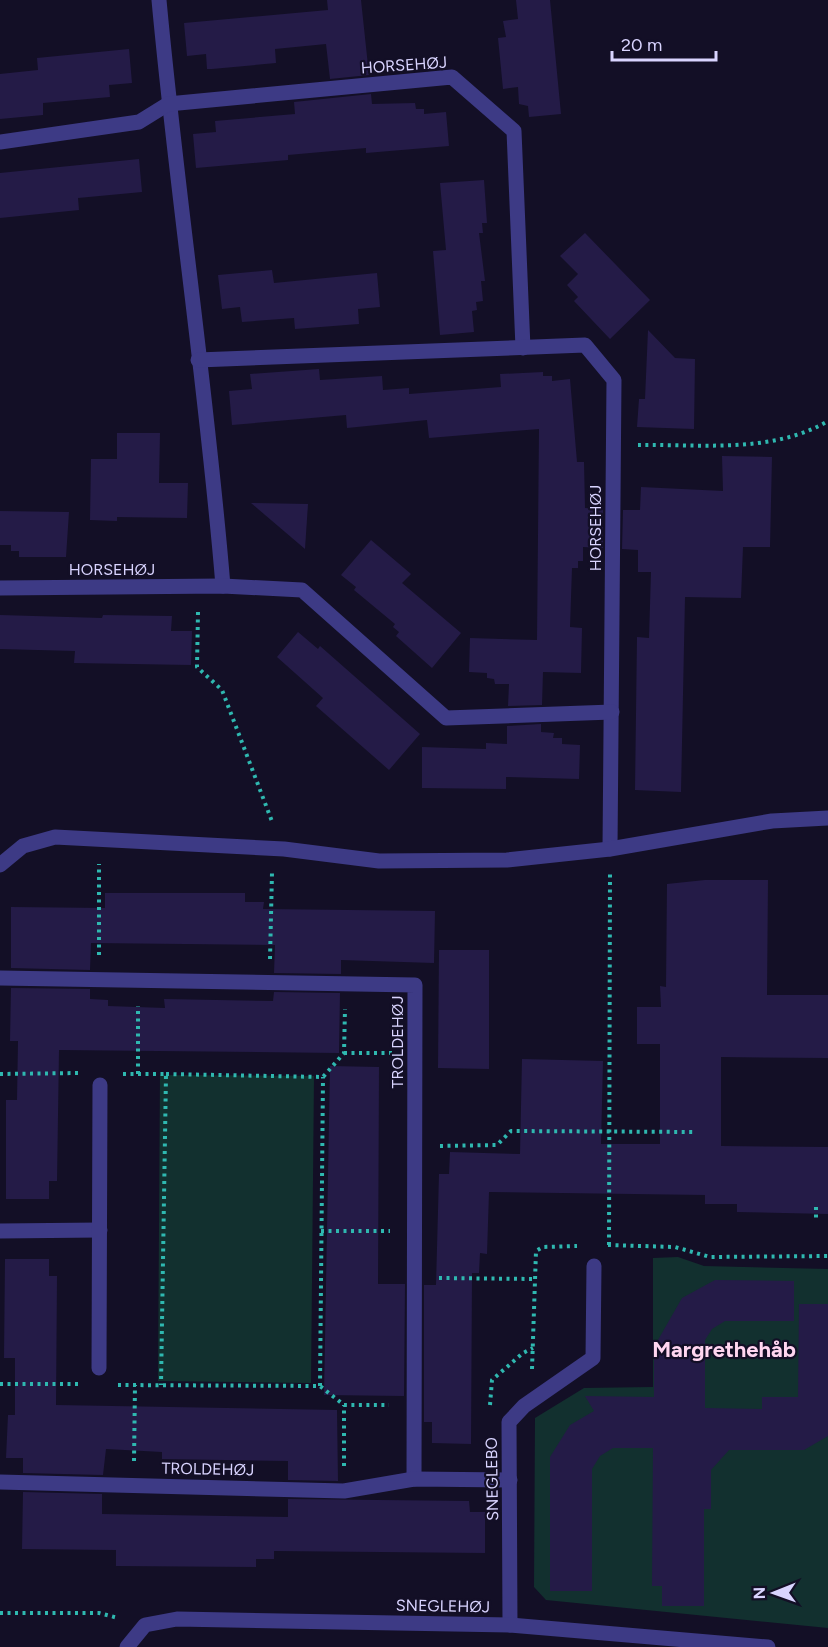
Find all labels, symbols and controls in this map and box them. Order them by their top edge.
scale bar [612,24,716,62]
text: 20 m [621,34,662,56]
street label: HORSEHØJ [360,53,448,77]
street label: HORSEHØJ [586,485,605,571]
street label: HORSEHØJ [69,560,155,579]
street label: TROLDEHØJ [388,996,407,1088]
district label: Margrethehåb [652,1336,796,1363]
street label: SNEGLEBO [482,1437,502,1521]
street label: TROLDEHØJ [161,1459,255,1479]
north arrow [744,1563,804,1623]
text: N [750,1587,769,1600]
street label: SNEGLEHØJ [396,1596,490,1616]

